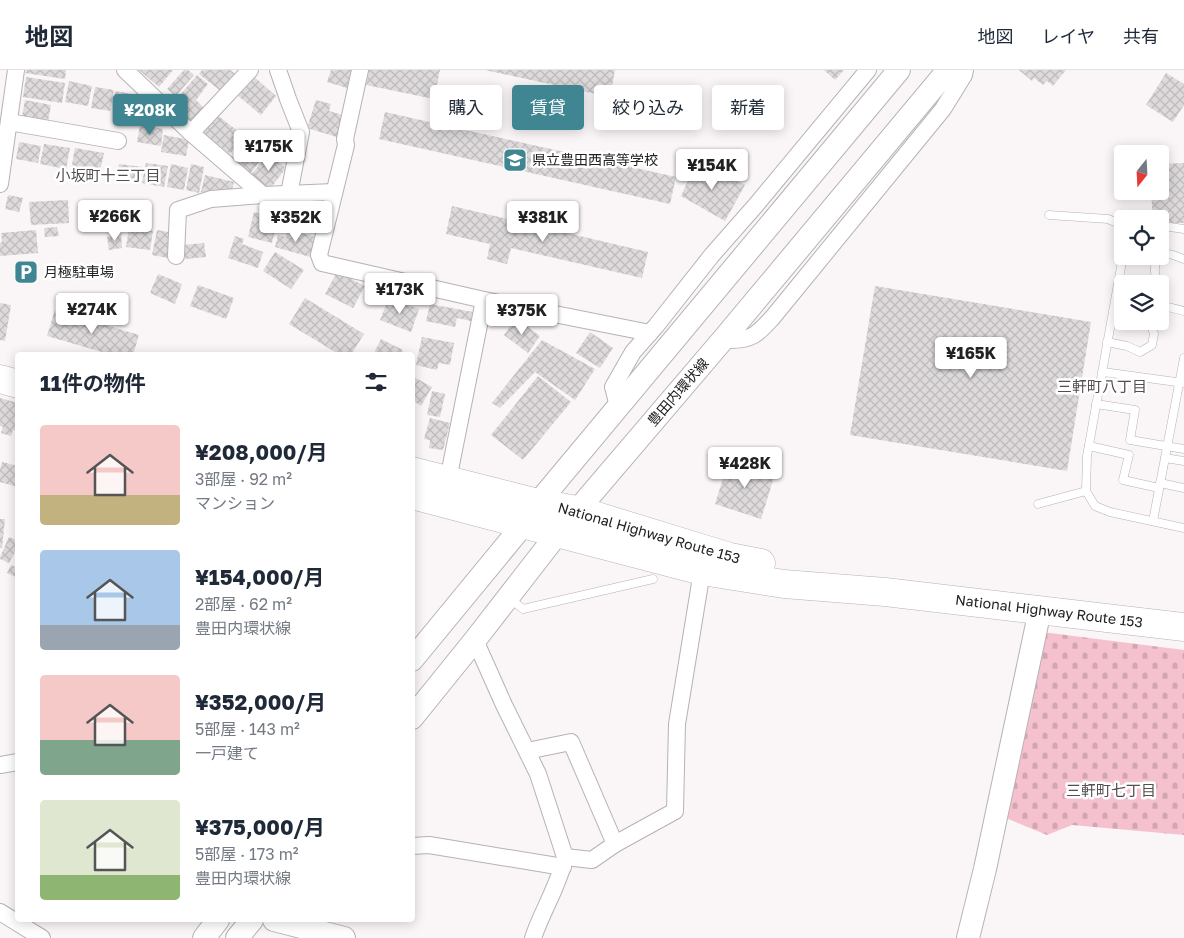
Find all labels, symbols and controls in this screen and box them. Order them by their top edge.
text: 地図 [25,21,73,50]
text: 地図 [978,25,1014,47]
text: レイヤ [1042,25,1095,47]
text: 共有 [1123,25,1159,47]
chip: 購入 [430,85,502,130]
chip: 賃貸 [512,85,584,130]
chip: 絞り込み [594,85,702,130]
chip: 新着 [712,85,784,130]
pin: ¥208K [115,93,185,136]
text: ¥208K [124,100,176,120]
pin: ¥175K [234,129,304,172]
text: ¥175K [245,136,293,156]
north arrow [1114,145,1169,200]
map controls [1114,145,1169,330]
school or university icon: 県立豊田西高等学校 [502,147,528,173]
pin: ¥154K [677,148,747,191]
place label: 県立豊田西高等学校 [532,151,658,168]
text: ¥154K [687,155,737,175]
district label: 小坂町十三丁目 [55,166,161,184]
pin: ¥266K [80,200,150,242]
pin: ¥352K [261,200,331,243]
pin: ¥381K [508,200,578,243]
text: ¥266K [89,206,141,226]
text: ¥352K [270,207,322,227]
text: ¥381K [518,207,568,227]
button: locate [1114,210,1169,265]
parking icon: 月極駐車場 [13,259,39,285]
place label: 月極駐車場 [44,263,114,280]
pin: ¥173K [365,272,435,315]
button: layers [1114,275,1169,330]
text: ¥173K [376,279,424,299]
pin: ¥274K [57,292,127,335]
pin: ¥375K [487,294,557,336]
text: ¥274K [67,299,117,319]
text: ¥375K [497,300,547,320]
pin: ¥165K [936,336,1006,379]
text: ¥165K [946,343,996,363]
street label: 豊田内環状線 [644,354,712,429]
icon: filters [362,368,390,396]
text: 11件の物件 [40,370,146,396]
district label: 三軒町八丁目 [1057,377,1147,395]
text: ¥208,000/月 [195,439,328,465]
icon: home [80,445,140,505]
pin: ¥428K [710,446,780,489]
text: ¥428K [719,453,771,473]
text: 3部屋 · 92 m² [195,469,292,489]
text: マンション [195,493,275,513]
street label: National Highway Route 153 [556,498,742,567]
text: ¥154,000/月 [195,564,324,590]
icon: home [80,570,140,630]
street label: National Highway Route 153 [954,591,1144,630]
text: 2部屋 · 62 m² [195,594,292,614]
text: 豊田内環状線 [195,618,291,638]
text: ¥352,000/月 [195,689,326,715]
icon: home [80,695,140,755]
text: 5部屋 · 143 m² [195,719,300,739]
text: 一戸建て [195,743,259,763]
district label: 三軒町七丁目 [1066,781,1156,799]
text: ¥375,000/月 [195,814,325,840]
icon: home [80,820,140,880]
text: 5部屋 · 173 m² [195,844,299,864]
text: 豊田内環状線 [195,868,291,888]

